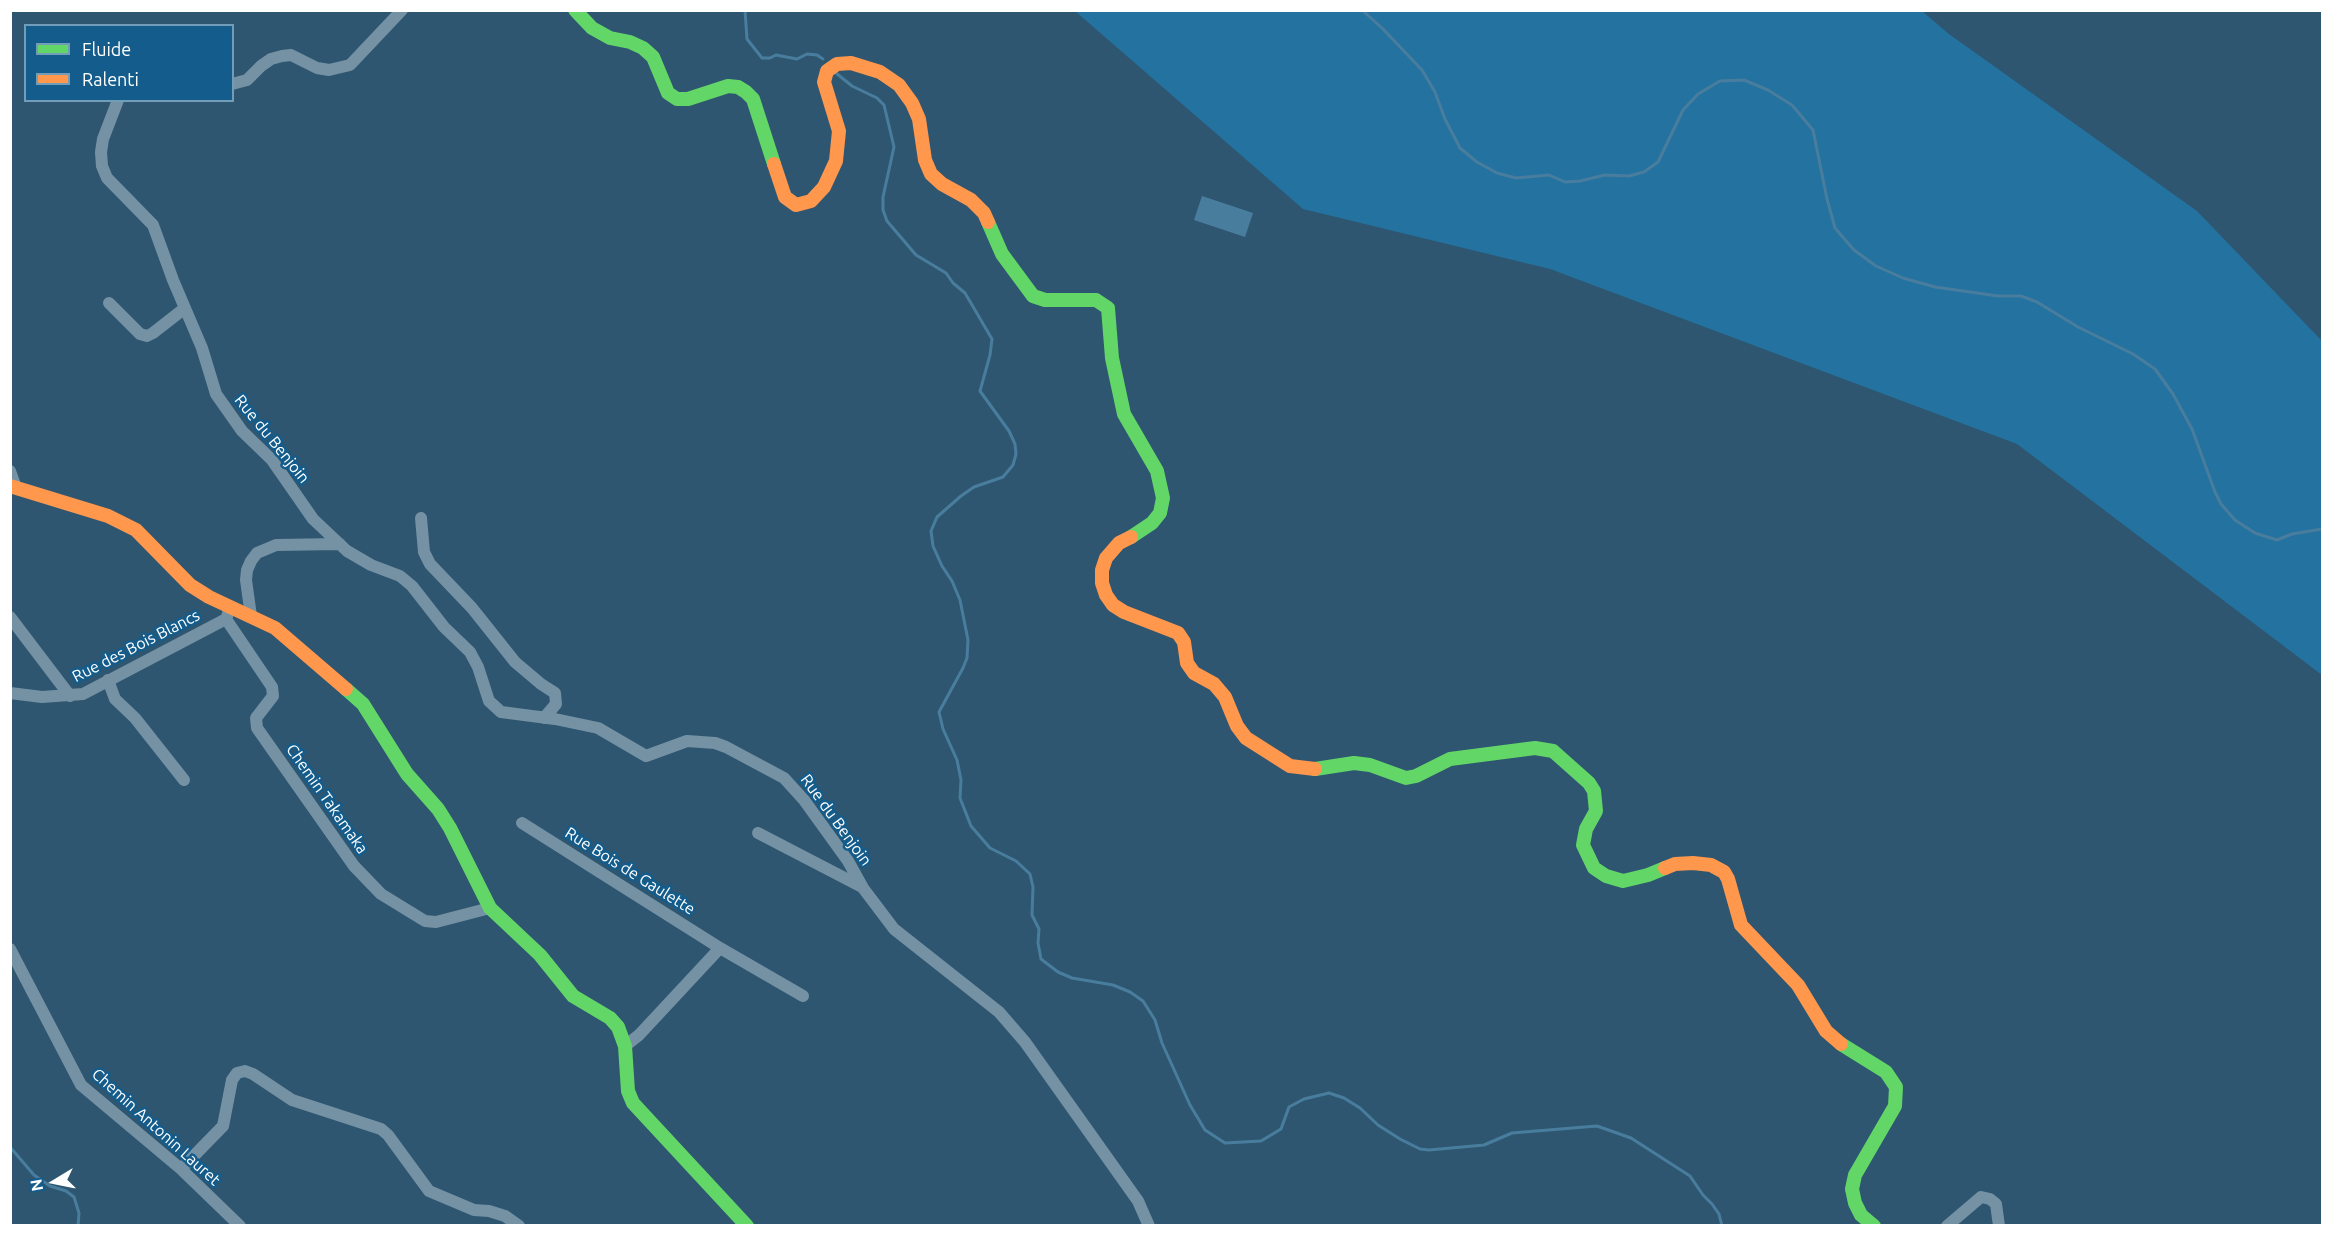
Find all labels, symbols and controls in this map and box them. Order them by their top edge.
legend [24,24,234,102]
text: Fluide [82,39,131,59]
text: Ralenti [82,69,139,89]
street label: Rue du Benjoin [231,391,313,487]
street label: Rue des Bois Blancs [69,606,203,686]
street label: Chemin Takamaka [282,741,372,857]
street label: Rue du Benjoin [796,771,876,869]
street label: Rue Bois de Gaulette [561,823,699,919]
street label: Chemin Antonin Lauret [88,1064,224,1190]
north arrow [24,1152,84,1212]
text: N [26,1178,46,1193]

